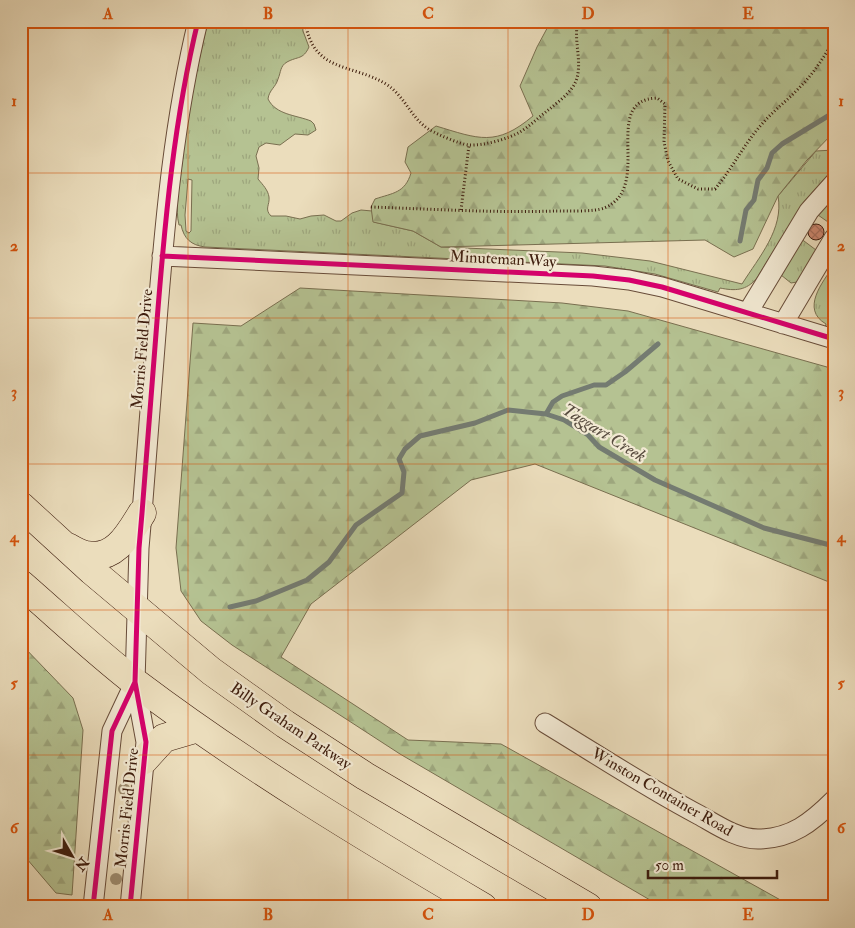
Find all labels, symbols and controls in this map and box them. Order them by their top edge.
text: A [102,4,114,24]
text: B [263,4,273,24]
text: C [422,4,434,24]
text: D [581,4,595,24]
text: E [742,4,754,24]
text: 1 [11,91,17,111]
text: 1 [838,91,844,111]
text: 2 [10,236,18,256]
text: 2 [837,236,845,256]
street label: Minuteman Way [449,246,558,272]
street label: Morris Field Drive [127,288,157,410]
text: 3 [11,382,17,402]
text: 3 [838,382,844,402]
water label: Taggart Creek [558,398,650,468]
text: 4 [9,527,20,547]
text: 4 [836,527,847,547]
text: 5 [10,673,18,693]
text: 5 [837,673,845,693]
street label: Billy Graham Parkway [226,678,356,775]
street label: Winston Container Road [587,743,736,841]
street label: Morris Field Drive [111,747,143,869]
text: 6 [10,818,20,838]
text: 6 [837,818,847,838]
north arrow [48,830,98,880]
scale bar [648,848,776,880]
text: N [71,853,93,874]
text: 50 m [655,856,684,875]
text: A [102,905,114,925]
text: B [263,905,273,925]
text: C [422,905,434,925]
text: D [581,905,595,925]
text: E [742,905,754,925]

